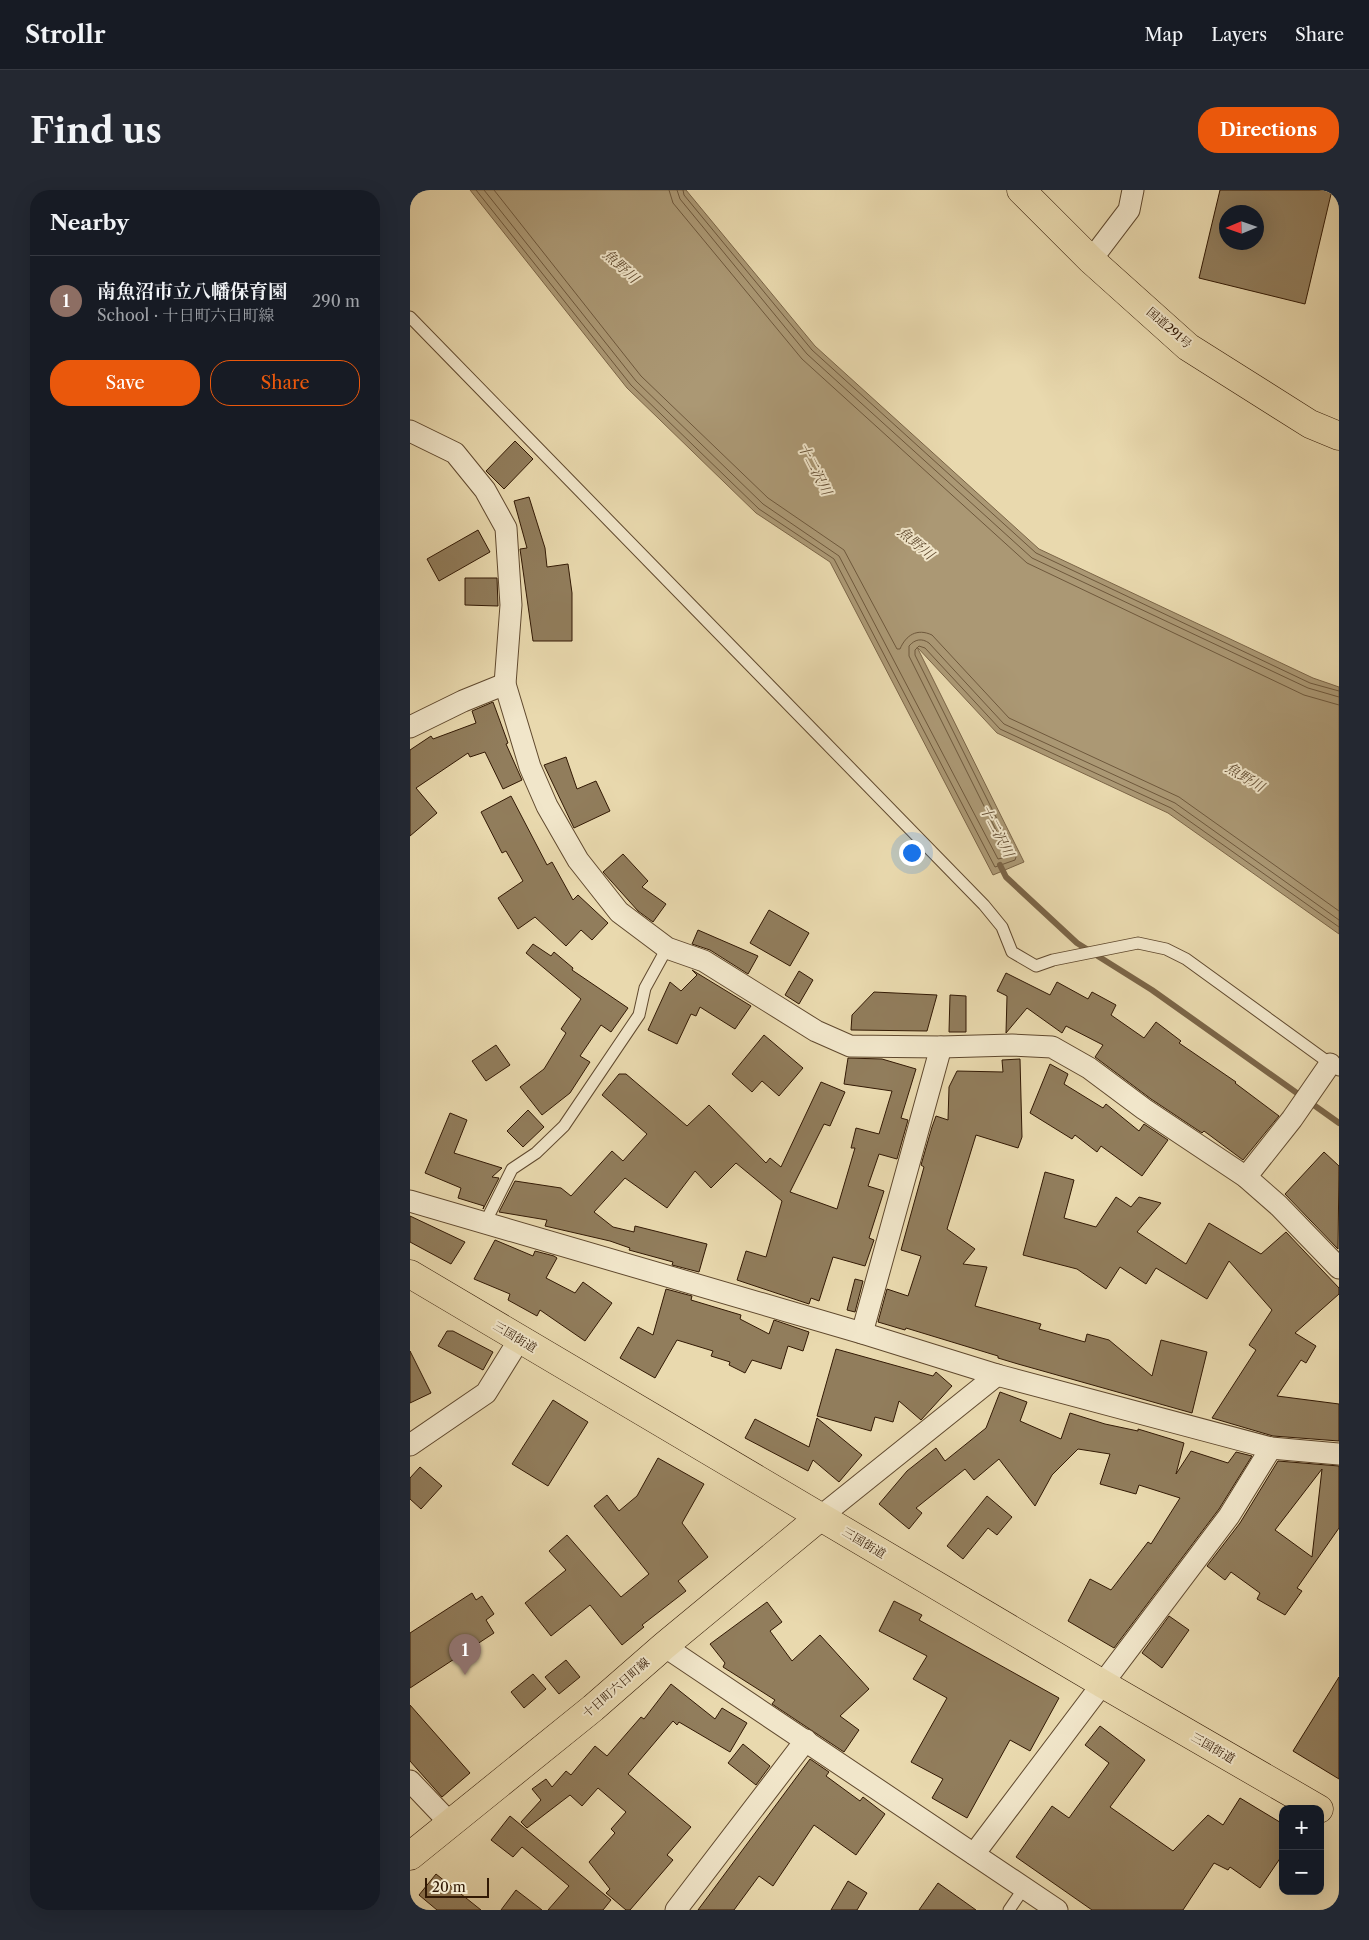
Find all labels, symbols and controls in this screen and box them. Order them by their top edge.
text: Strollr [25,20,105,49]
text: Map [1145,24,1183,46]
text: Layers [1211,24,1267,46]
text: Share [1295,24,1344,46]
button: Directions [1198,107,1339,153]
text: Find us [30,109,162,152]
north arrow [1219,205,1264,250]
text: Nearby [50,210,129,235]
water label: 魚野川 [599,245,644,288]
text: 南魚沼市立八幡保育園 [97,280,287,303]
text: 1 [62,291,70,311]
text: 290 m [312,291,360,311]
street label: 国道291号 [1144,304,1195,351]
text: School · 十日町六日町線 [97,305,274,325]
button: Save [50,360,200,406]
button: Share [210,360,360,406]
water label: 十二沢川 [794,440,837,500]
water label: 魚野川 [894,523,939,565]
water label: 魚野川 [1222,758,1269,797]
water label: 十二沢川 [976,802,1019,862]
your location [899,840,925,866]
street label: 三国街道 [491,1318,540,1355]
street label: 三国街道 [840,1524,889,1561]
pin: 1 [449,1634,481,1675]
street label: 十日町六日町線 [579,1654,652,1721]
street label: 三国街道 [1189,1729,1238,1766]
map controls [1279,1805,1324,1895]
button: + [1279,1805,1324,1850]
button: − [1279,1850,1324,1895]
scale bar [425,1875,489,1898]
text: 20 m [432,1878,466,1896]

